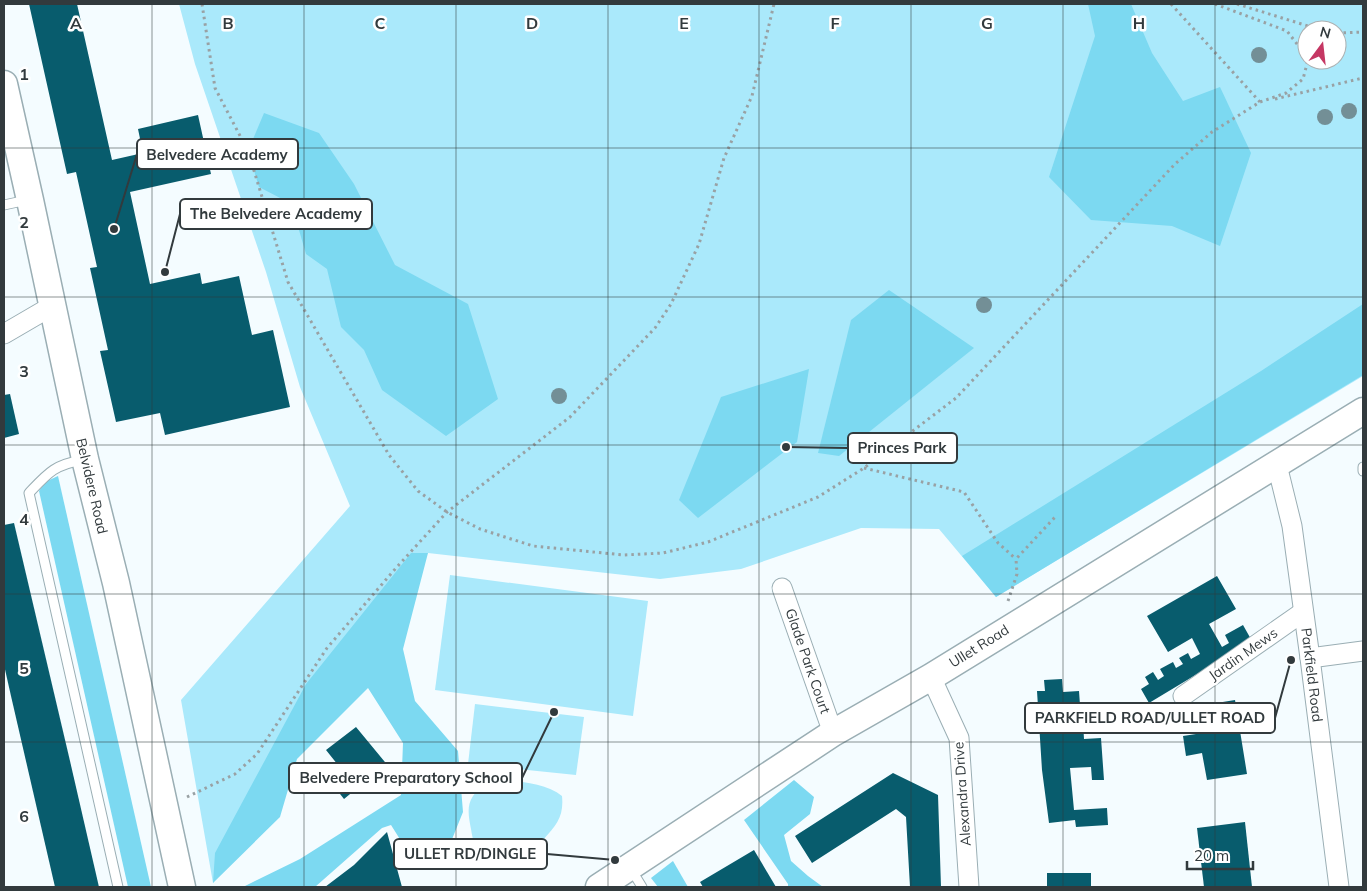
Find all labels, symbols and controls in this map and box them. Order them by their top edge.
text: A [70,13,82,33]
text: B [222,13,234,33]
text: C [375,13,386,33]
text: D [526,13,538,33]
text: E [679,13,689,33]
text: F [830,13,840,33]
text: G [981,13,993,33]
text: H [1133,13,1145,33]
north arrow [1297,20,1347,70]
text: N [1318,22,1333,43]
text: 1 [19,64,29,84]
callout: Belvedere Academy [137,139,298,169]
text: Belvedere Academy [146,145,289,164]
callout: The Belvedere Academy [180,199,372,229]
text: The Belvedere Academy [190,204,363,223]
text: 2 [19,212,29,232]
text: 3 [19,361,29,381]
callout: Princes Park [848,433,957,463]
street label: Belvidere Road [72,436,112,536]
text: Princes Park [857,438,947,457]
text: 4 [19,509,29,529]
street label: Glade Park Court [782,606,834,716]
street label: Ullet Road [946,621,1012,671]
street label: Jardin Mews [1205,624,1281,684]
street label: Parkfield Road [1297,627,1327,723]
text: 5 [19,658,29,678]
callout: PARKFIELD ROAD/ULLET ROAD [1025,703,1275,733]
text: PARKFIELD ROAD/ULLET ROAD [1035,708,1265,727]
street label: Alexandra Drive [949,741,975,847]
callout: Belvedere Preparatory School [289,763,522,793]
text: Belvedere Preparatory School [300,768,512,787]
text: 6 [19,806,29,826]
scale bar [1187,838,1253,870]
callout: ULLET RD/DINGLE [394,839,547,869]
text: ULLET RD/DINGLE [404,844,536,863]
text: 20 m [1194,846,1229,865]

